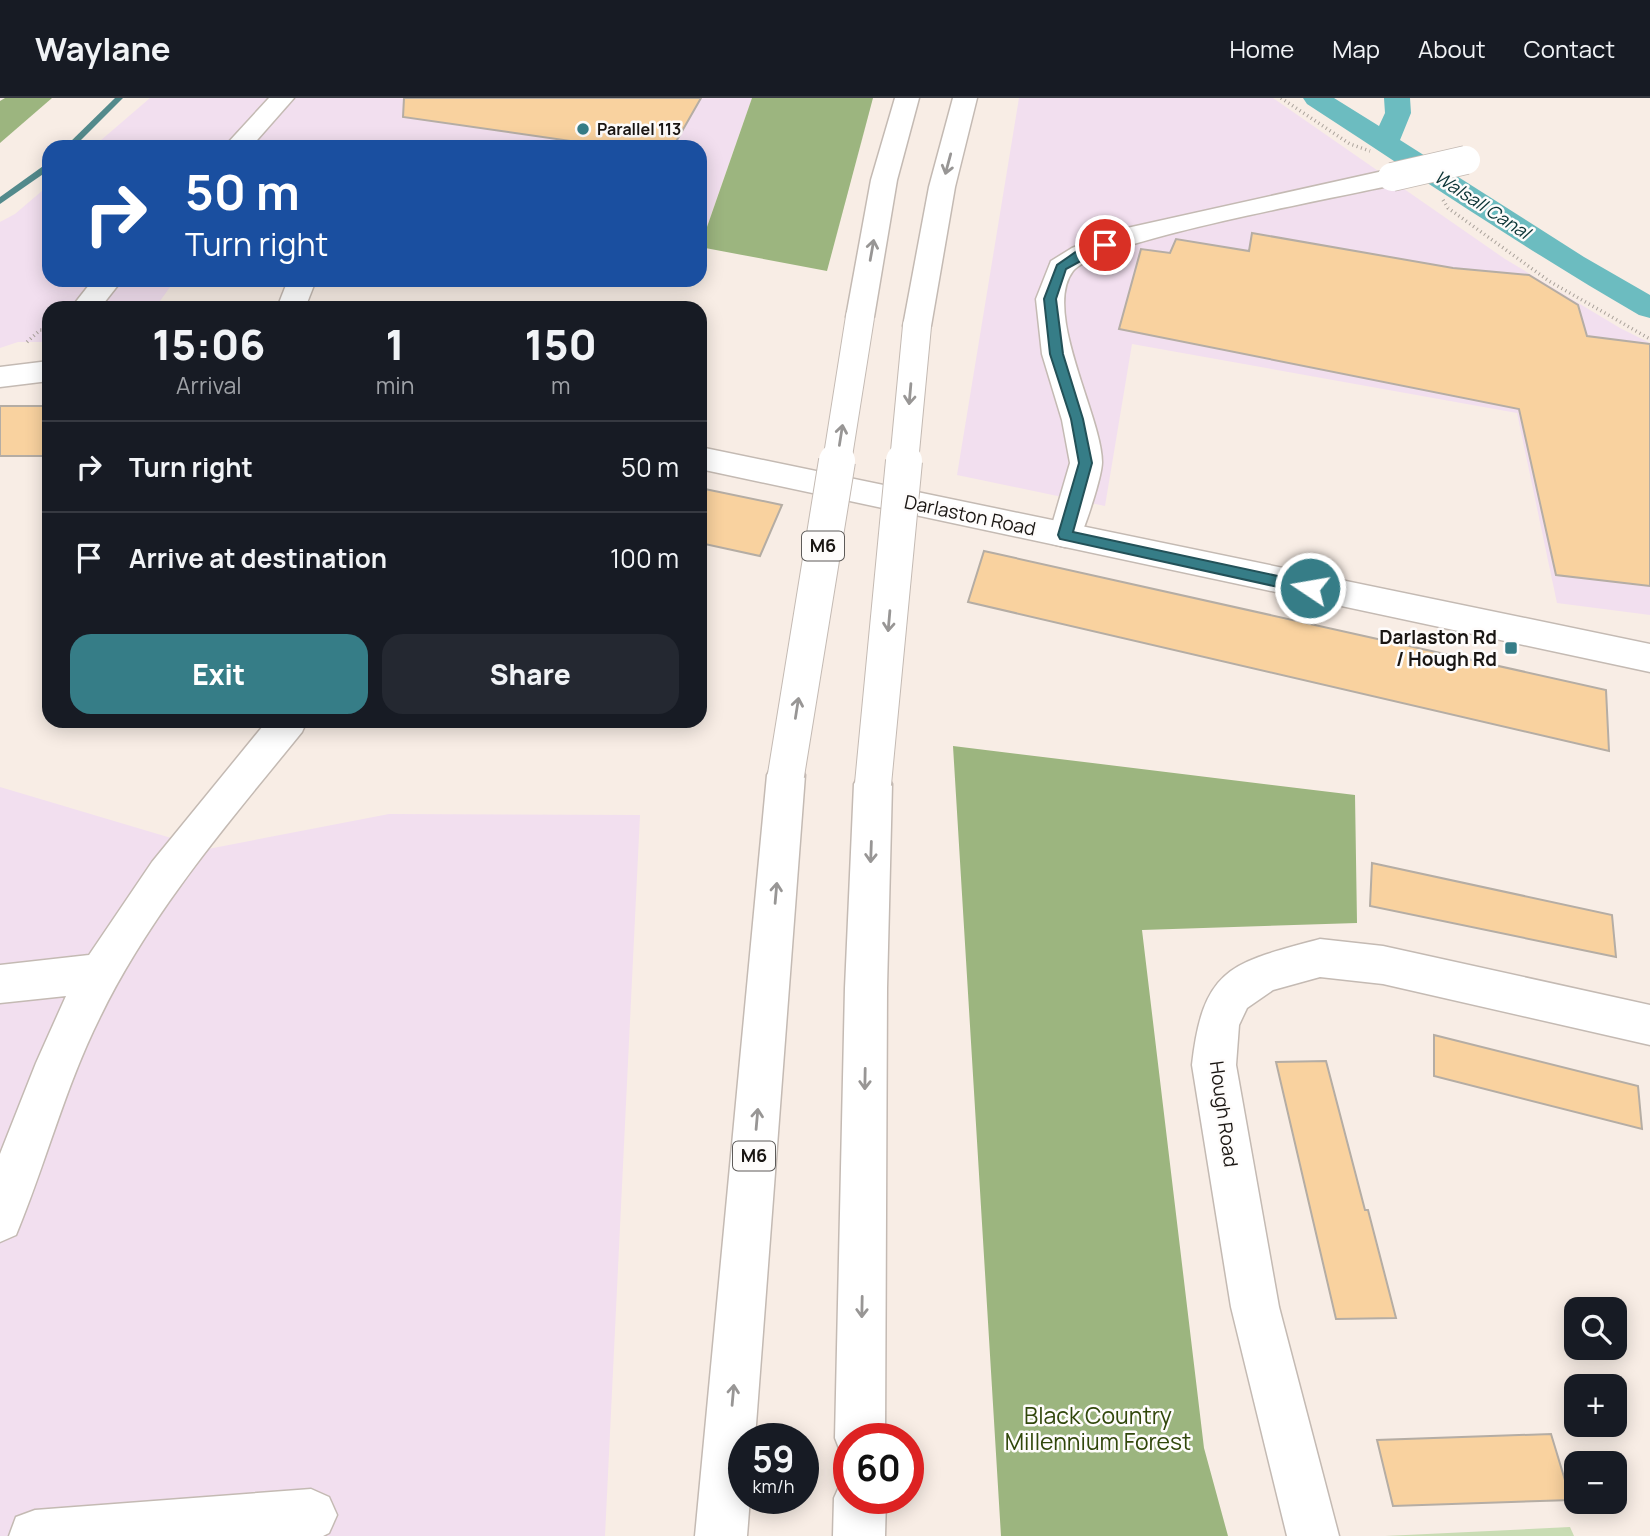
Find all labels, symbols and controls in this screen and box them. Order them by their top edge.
text: Waylane [35,26,171,71]
text: Home [1229,32,1294,65]
text: Map [1332,32,1380,65]
text: About [1418,32,1486,65]
text: Contact [1524,32,1615,65]
place label: Parallel 113 [597,118,681,140]
marker: Parallel 113 [575,121,591,137]
one-way arrow [940,153,953,175]
text: 50 m [185,158,300,225]
water label: Walsall Canal [1430,164,1537,246]
icon: right [70,168,161,259]
pin [1075,215,1135,275]
text: Turn right [185,222,328,266]
icon: arrive [1086,226,1124,264]
one-way arrow [865,239,879,262]
text: 15:06 [152,315,266,373]
text: 1 [386,315,405,373]
text: 150 [525,315,597,373]
text: Arrival [176,369,242,401]
text: min [376,369,414,401]
text: m [551,369,570,401]
one-way arrow [903,382,916,405]
one-way arrow [835,424,848,447]
icon: right [70,448,108,486]
text: Turn right [129,449,253,485]
text: 50 m [621,449,679,485]
street label: Darlaston Road [902,488,1038,542]
road number: M6 [802,532,844,560]
icon: arrive [70,539,108,577]
text: Arrive at destination [129,540,387,576]
text: 100 m [610,540,679,576]
position arrow [1273,551,1347,625]
one-way arrow [882,609,895,632]
place label: Darlaston Rd / Hough Rd [1379,624,1497,672]
button: Exit [70,634,368,714]
button: Share [382,634,679,714]
marker: Darlaston Rd / Hough Rd [1503,640,1519,656]
one-way arrow [791,697,804,720]
one-way arrow [864,840,877,863]
one-way arrow [770,882,783,904]
street label: Hough Road [1204,1059,1244,1169]
one-way arrow [858,1068,872,1091]
one-way arrow [751,1109,764,1131]
road number: M6 [733,1142,775,1170]
one-way arrow [855,1295,869,1318]
map controls [1564,1297,1627,1514]
button: search [1564,1297,1627,1360]
button: + [1564,1374,1627,1437]
one-way arrow [727,1384,740,1407]
park label: Black Country Millennium Forest [1005,1399,1191,1457]
speed limit sign: 60 [833,1423,924,1514]
text: 59 [752,1435,795,1483]
button: − [1564,1451,1627,1514]
text: km/h [753,1474,794,1498]

